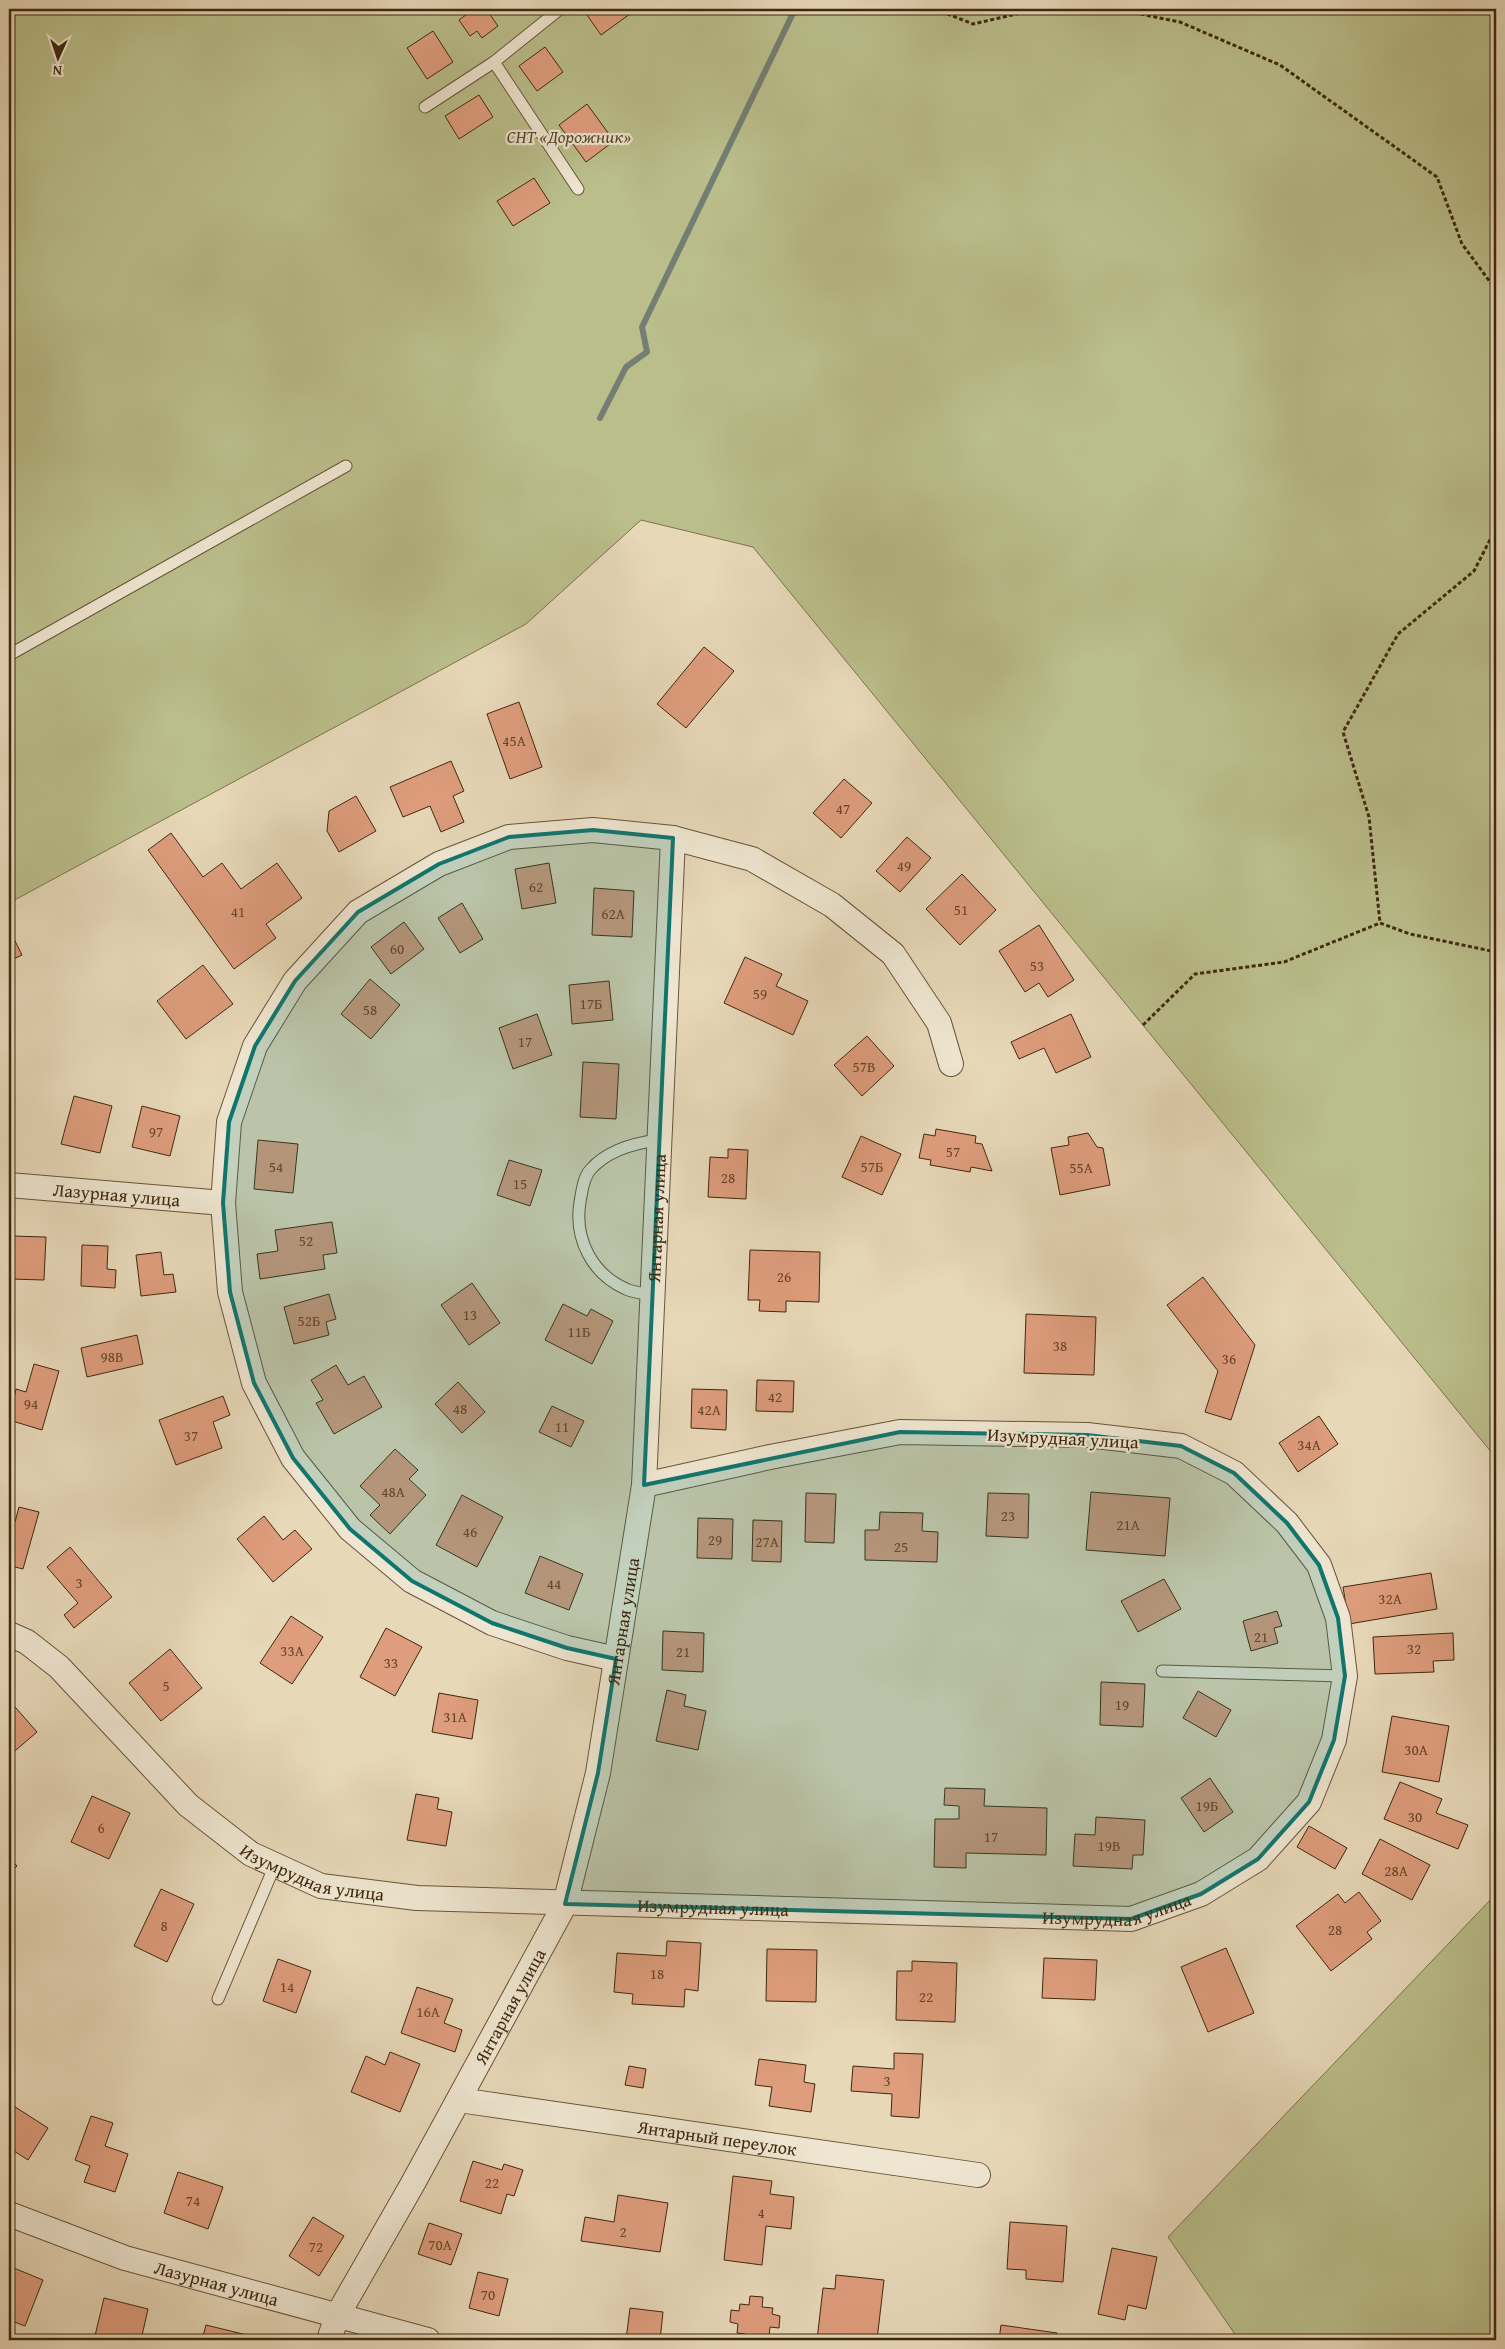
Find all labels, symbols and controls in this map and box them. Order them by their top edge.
north arrow [32,32,82,82]
text: N [51,61,63,81]
park label: СНТ «Дорожник» [507,123,631,150]
house number: 45А [502,730,526,751]
house number: 47 [836,798,850,819]
house number: 49 [897,855,911,876]
house number: 62 [529,876,543,897]
house number: 51 [954,899,968,920]
house number: 41 [231,901,245,922]
house number: 62А [601,903,625,924]
house number: 60 [390,938,404,959]
house number: 53 [1030,955,1044,976]
house number: 59 [753,983,767,1004]
house number: 17Б [580,993,602,1014]
house number: 58 [363,999,377,1020]
house number: 17 [518,1031,532,1052]
house number: 57В [853,1056,875,1077]
house number: 97 [149,1121,163,1142]
house number: 57 [946,1141,960,1162]
street label: Янтарная улица [640,1153,672,1284]
house number: 54 [269,1156,283,1177]
house number: 57Б [861,1156,883,1177]
house number: 55А [1069,1157,1093,1178]
house number: 28 [721,1167,735,1188]
house number: 15 [513,1173,527,1194]
street label: Лазурная улица [52,1175,182,1213]
house number: 52 [299,1230,313,1251]
house number: 26 [777,1266,791,1287]
house number: 13 [463,1304,477,1325]
house number: 52Б [298,1310,320,1331]
house number: 11Б [568,1321,590,1342]
house number: 38 [1053,1335,1067,1356]
house number: 98В [101,1346,123,1367]
house number: 36 [1222,1348,1236,1369]
house number: 42 [768,1386,782,1407]
house number: 94 [24,1393,38,1414]
house number: 48 [453,1398,467,1419]
house number: 42А [697,1399,721,1420]
house number: 11 [555,1416,569,1437]
street label: Изумрудная улица [987,1421,1140,1455]
house number: 37 [184,1425,198,1446]
house number: 34А [1297,1434,1321,1455]
house number: 48А [381,1481,405,1502]
house number: 23 [1001,1505,1015,1526]
house number: 21А [1116,1514,1140,1535]
house number: 46 [463,1521,477,1542]
house number: 29 [708,1529,722,1550]
house number: 27А [755,1531,779,1552]
house number: 25 [894,1536,908,1557]
street label: Янтарная улица [599,1555,646,1688]
house number: 3 [75,1572,83,1593]
house number: 44 [547,1573,561,1594]
house number: 32А [1378,1588,1402,1609]
house number: 21 [1254,1626,1268,1647]
house number: 32 [1407,1638,1421,1659]
house number: 33А [280,1640,304,1661]
house number: 21 [676,1641,690,1662]
house number: 33 [384,1652,398,1673]
house number: 5 [162,1675,170,1696]
house number: 19 [1115,1694,1129,1715]
house number: 31А [443,1706,467,1727]
house number: 30А [1404,1739,1428,1760]
house number: 19Б [1196,1795,1218,1816]
house number: 30 [1408,1806,1422,1827]
house number: 6 [97,1817,105,1838]
house number: 17 [984,1826,998,1847]
house number: 19В [1098,1835,1120,1856]
street label: Изумрудная улица [234,1837,386,1907]
house number: 28А [1384,1860,1408,1881]
street label: Изумрудная улица [1042,1885,1195,1933]
street label: Изумрудная улица [637,1891,790,1922]
house number: 8 [160,1915,168,1936]
house number: 28 [1328,1919,1342,1940]
street label: Янтарная улица [466,1943,552,2070]
house number: 18 [650,1963,664,1984]
house number: 14 [280,1976,294,1997]
house number: 22 [919,1986,933,2007]
house number: 16А [416,2001,440,2022]
house number: 3 [883,2070,891,2091]
street label: Янтарный переулок [635,2112,799,2162]
house number: 22 [485,2172,499,2193]
house number: 74 [186,2190,200,2211]
house number: 4 [757,2202,765,2223]
house number: 2 [619,2221,627,2242]
house number: 70А [428,2234,452,2255]
house number: 72 [309,2236,323,2257]
street label: Лазурная улица [152,2253,282,2313]
house number: 70 [481,2284,495,2305]

